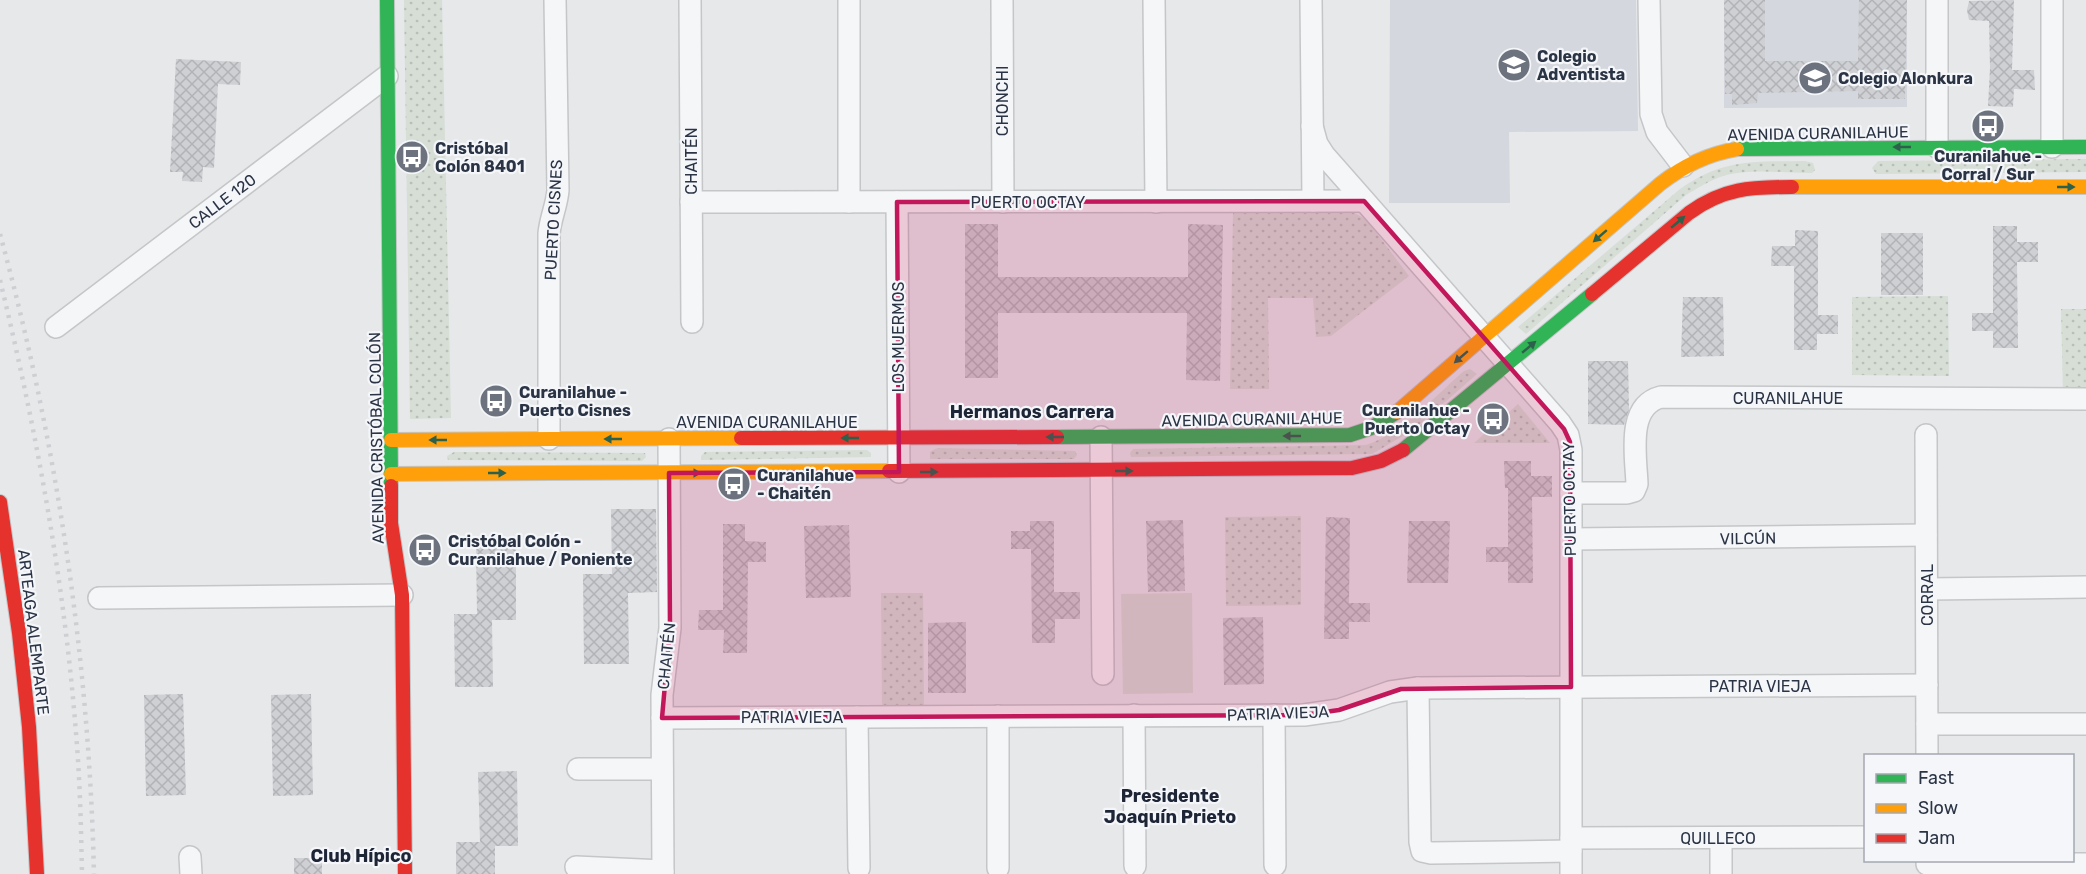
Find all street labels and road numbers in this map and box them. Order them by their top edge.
street label: CHONCHI [993,66,1012,136]
street label: AVENIDA CURANILAHUE [1727,122,1909,145]
street label: CHAITÉN [682,127,701,195]
street label: PUERTO CISNES [541,159,566,281]
street label: CALLE 120 [185,170,260,233]
street label: PUERTO OCTAY [971,193,1085,212]
street label: LOS MUERMOS [889,281,908,393]
street label: AVENIDA CRISTÓBAL COLÓN [364,332,388,544]
street label: CURANILAHUE [1733,389,1843,408]
street label: AVENIDA CURANILAHUE [1161,408,1343,431]
street label: AVENIDA CURANILAHUE [676,413,858,432]
street label: PUERTO OCTAY [1559,441,1580,557]
street label: VILCÚN [1719,528,1777,548]
street label: ARTEAGA ALEMPARTE [14,548,53,716]
street label: CORRAL [1918,564,1937,626]
street label: CHAITÉN [654,622,679,690]
street label: PATRIA VIEJA [1709,677,1811,696]
street label: PATRIA VIEJA [1227,702,1330,725]
street label: PATRIA VIEJA [741,708,843,727]
street label: QUILLECO [1680,829,1756,848]

